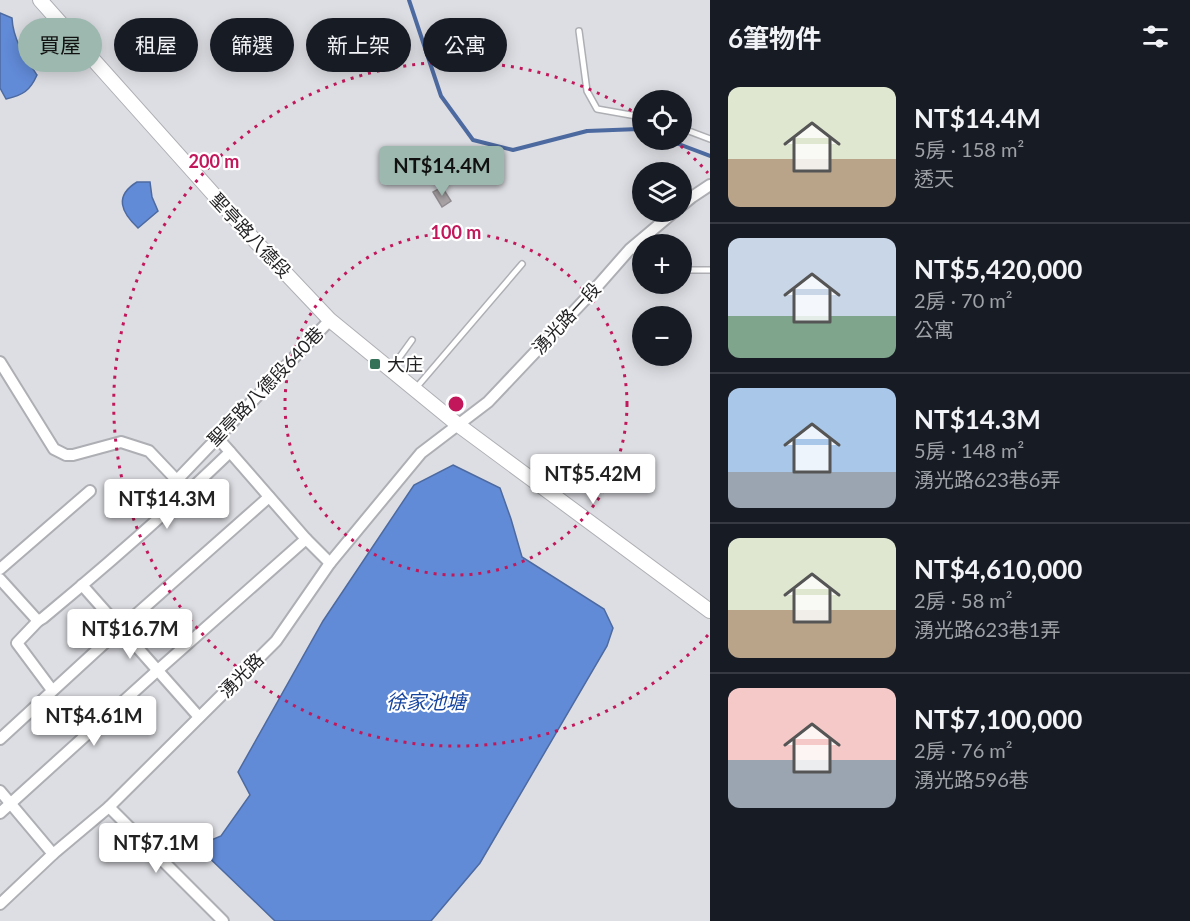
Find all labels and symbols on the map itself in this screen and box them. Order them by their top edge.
pin: NT$14.4M [380,146,504,197]
text: 200 m [189,150,239,172]
street label: 聖亭路八德段 [206,188,296,282]
text: 100 m [431,221,481,243]
street label: 湧光路一段 [527,278,605,358]
street label: 聖亭路八德段640巷 [202,322,328,450]
place label: 大庄 [387,353,423,375]
marker: 大庄 [368,357,382,371]
centre of rings [446,394,466,414]
pin: NT$5.42M [531,454,655,505]
pin: NT$14.3M [105,479,229,530]
pin: NT$16.7M [68,609,192,660]
street label: 湧光路 [214,648,268,702]
water label: 徐家池塘 [386,689,469,713]
pin: NT$4.61M [32,696,156,747]
pin: NT$7.1M [101,823,211,874]

